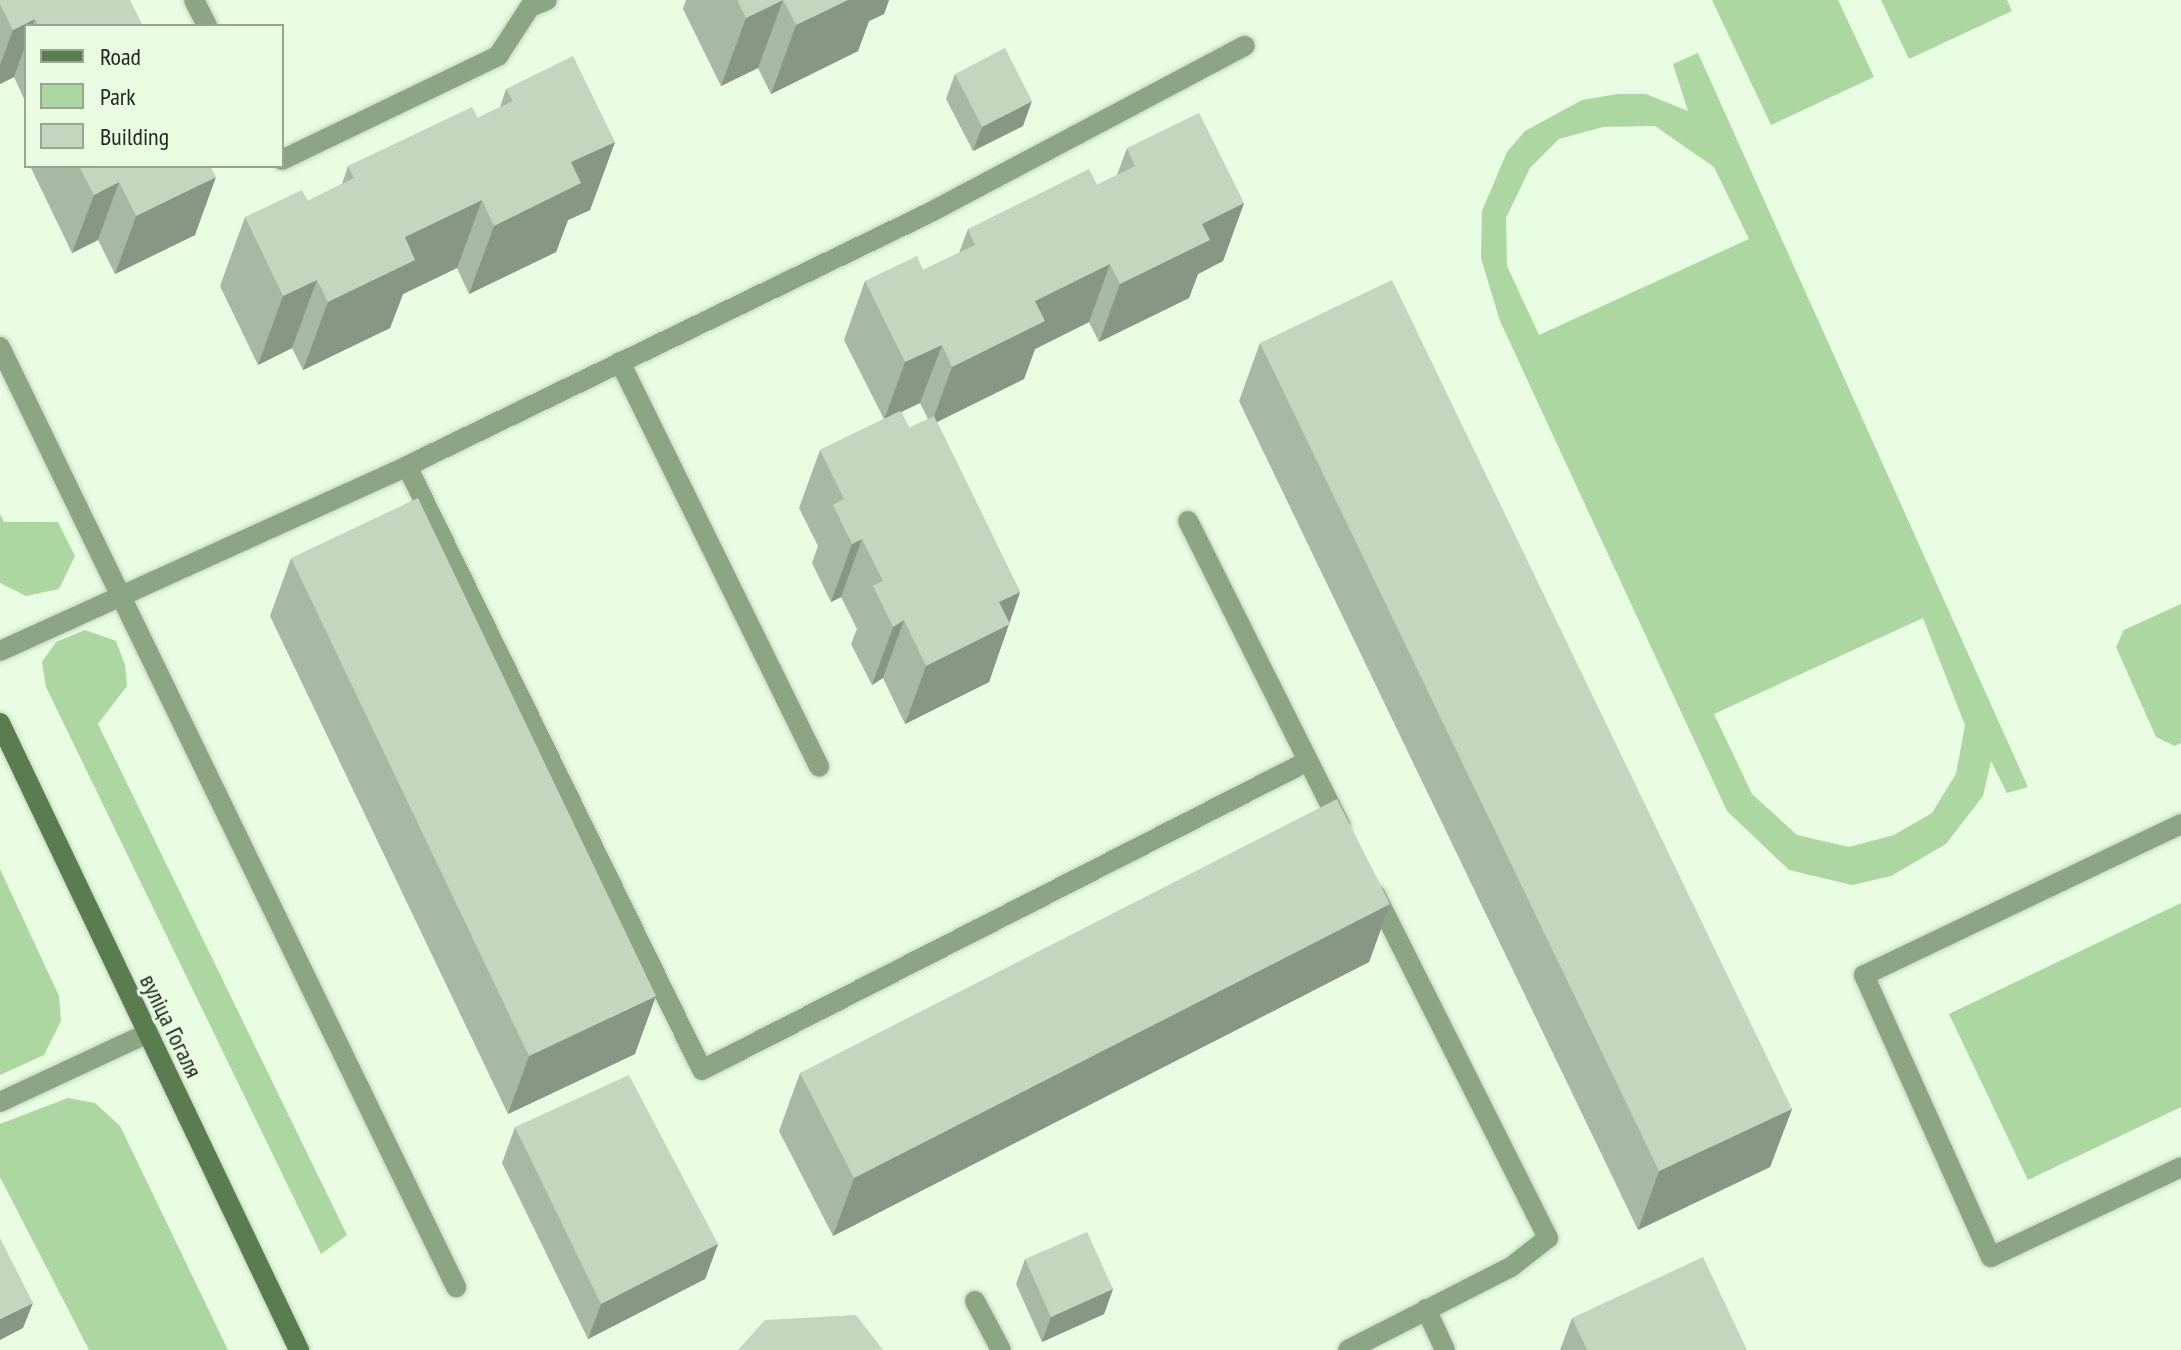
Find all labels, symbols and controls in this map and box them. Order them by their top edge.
legend [24,24,284,168]
text: Road [100,41,141,72]
text: Park [100,81,136,112]
text: Building [100,121,169,152]
street label: вуліца Гогаля [134,970,208,1082]

